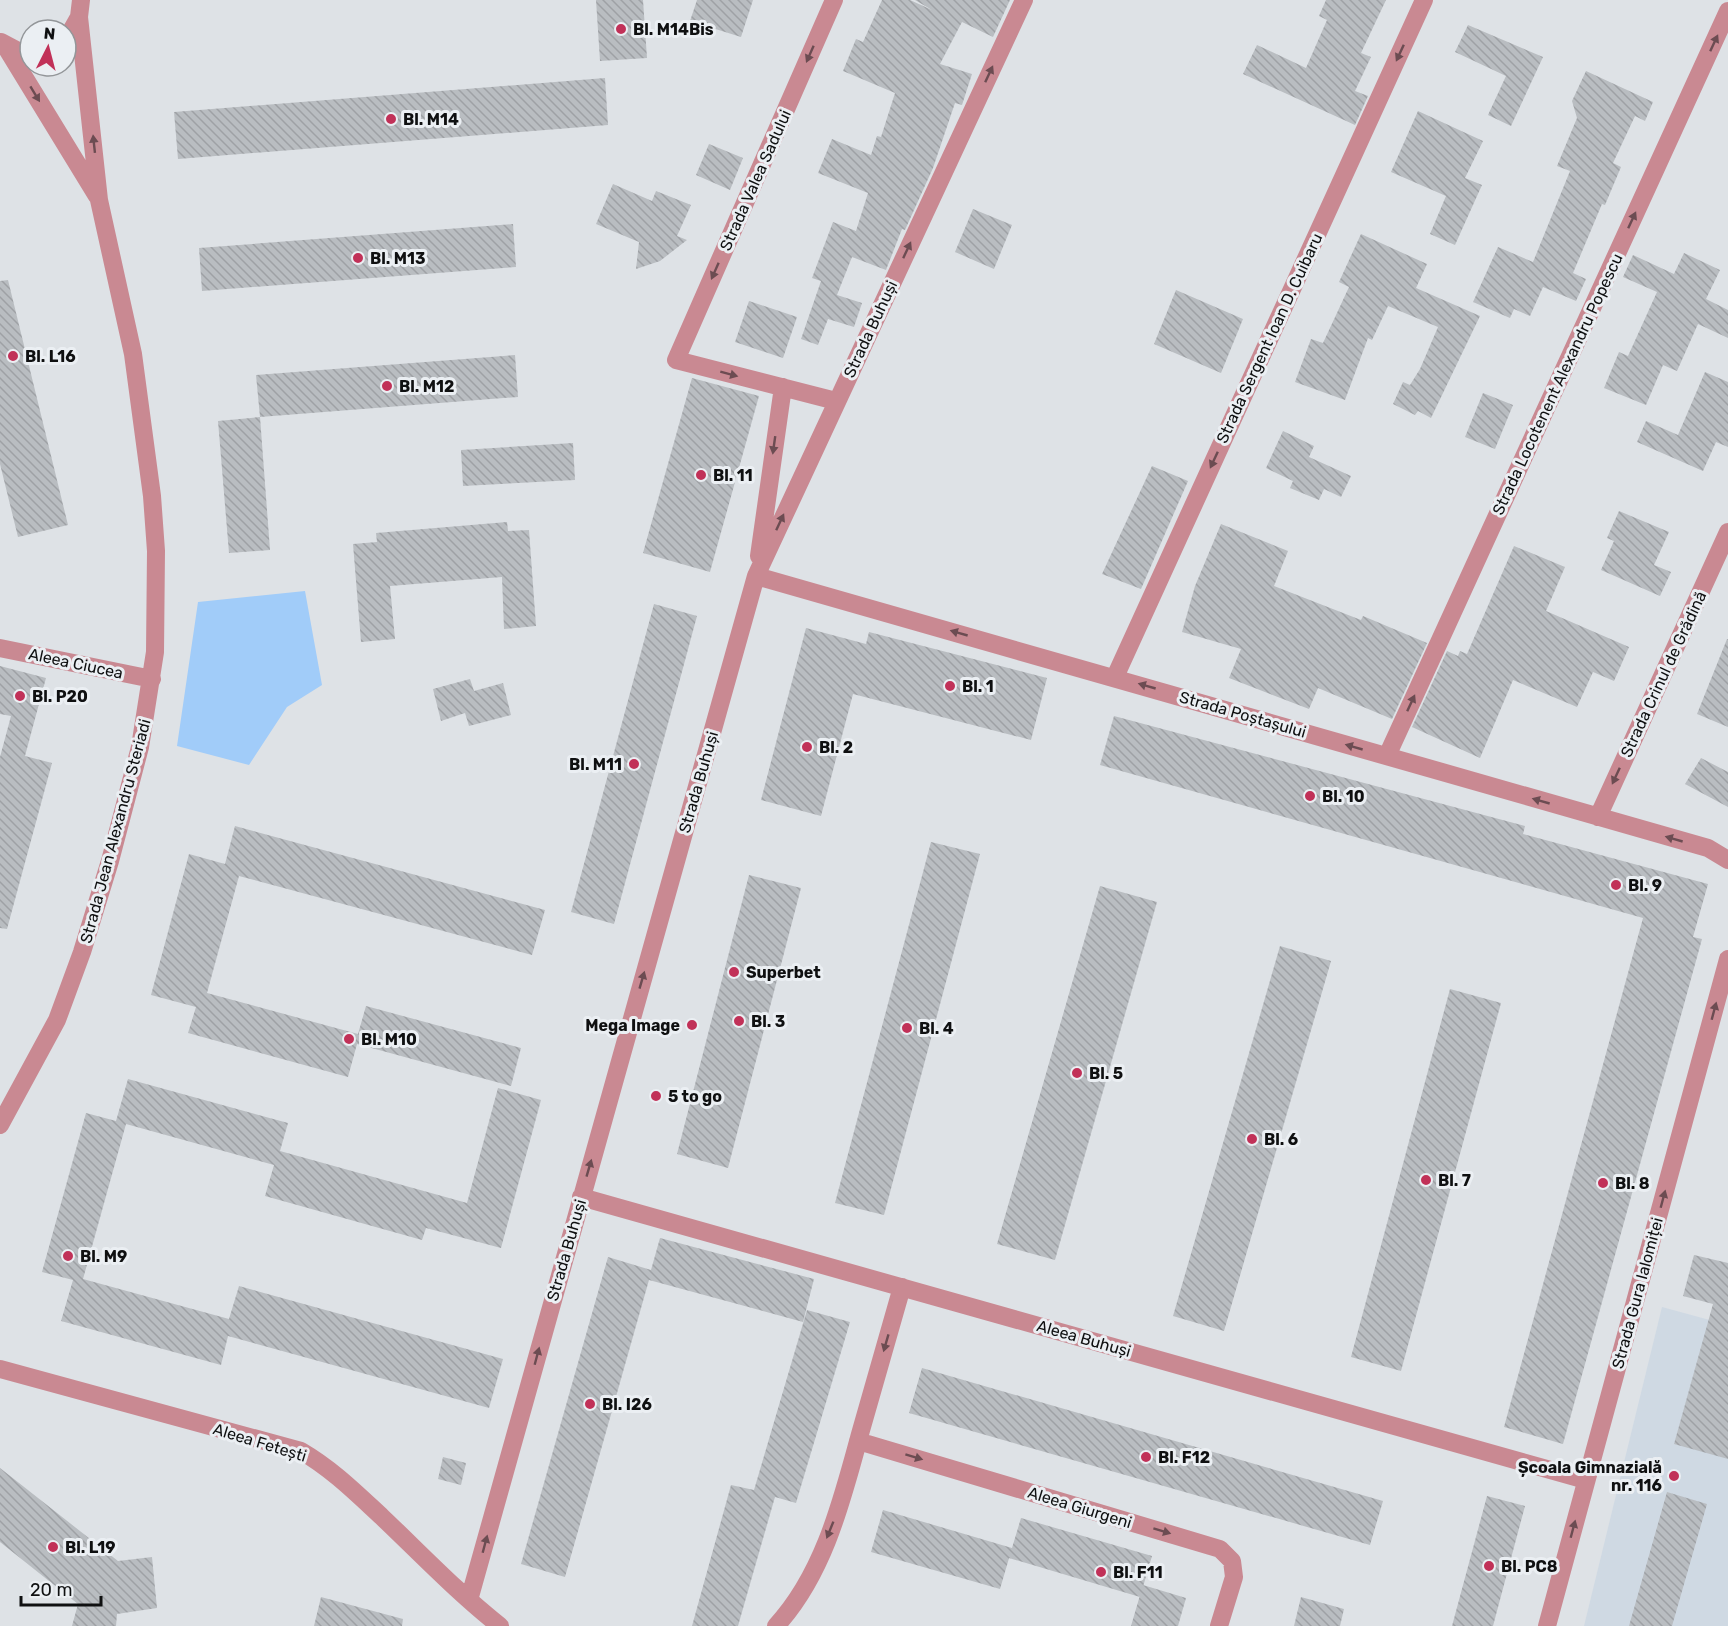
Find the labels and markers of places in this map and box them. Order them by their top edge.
place label: Bl. M14Bis [633,20,714,39]
marker: Bl. M14Bis [614,22,628,36]
place label: Bl. M14 [403,110,459,129]
marker: Bl. M14 [384,112,398,126]
place label: Bl. M13 [370,249,426,268]
marker: Bl. M13 [351,251,365,265]
place label: Bl. L16 [25,347,76,366]
marker: Bl. L16 [6,349,20,363]
place label: Bl. M12 [399,377,454,396]
marker: Bl. M12 [380,379,394,393]
place label: Bl. 11 [713,466,753,485]
marker: Bl. 11 [694,468,708,482]
place label: Bl. 1 [962,677,994,696]
marker: Bl. 1 [943,679,957,693]
place label: Bl. P20 [32,687,88,706]
marker: Bl. P20 [13,689,27,703]
place label: Bl. 2 [819,738,853,757]
marker: Bl. 2 [800,740,814,754]
place label: Bl. M11 [569,755,622,774]
marker: Bl. M11 [627,757,641,771]
place label: Bl. 10 [1322,787,1365,806]
marker: Bl. 10 [1303,789,1317,803]
place label: Bl. 9 [1628,876,1662,895]
marker: Bl. 9 [1609,878,1623,892]
place label: Superbet [746,963,821,982]
marker: Superbet [727,965,741,979]
place label: Bl. 3 [751,1012,785,1031]
marker: Bl. 3 [732,1014,746,1028]
place label: Mega Image [585,1016,680,1035]
marker: Mega Image [685,1018,699,1032]
place label: Bl. 4 [919,1019,954,1038]
marker: Bl. 4 [900,1021,914,1035]
place label: Bl. M10 [361,1030,417,1049]
marker: Bl. M10 [342,1032,356,1046]
place label: Bl. 5 [1089,1064,1123,1083]
marker: Bl. 5 [1070,1066,1084,1080]
place label: 5 to go [668,1087,722,1106]
marker: 5 to go [649,1089,663,1103]
place label: Bl. 6 [1264,1130,1298,1149]
marker: Bl. 6 [1245,1132,1259,1146]
place label: Bl. 7 [1438,1171,1471,1190]
marker: Bl. 7 [1419,1173,1433,1187]
place label: Bl. 8 [1615,1174,1650,1193]
marker: Bl. 8 [1596,1176,1610,1190]
place label: Bl. M9 [80,1247,127,1266]
marker: Bl. M9 [61,1249,75,1263]
place label: Bl. I26 [602,1395,652,1414]
marker: Bl. I26 [583,1397,597,1411]
place label: Bl. F12 [1158,1448,1210,1467]
marker: Bl. F12 [1139,1450,1153,1464]
place label: Școala Gimnazială nr. 116 [1518,1458,1662,1495]
marker: Școala Gimnazială nr. 116 [1667,1469,1681,1483]
place label: Bl. L19 [65,1538,115,1557]
marker: Bl. L19 [46,1540,60,1554]
place label: Bl. PC8 [1501,1557,1558,1576]
marker: Bl. PC8 [1482,1559,1496,1573]
place label: Bl. F11 [1113,1563,1163,1582]
marker: Bl. F11 [1094,1565,1108,1579]

